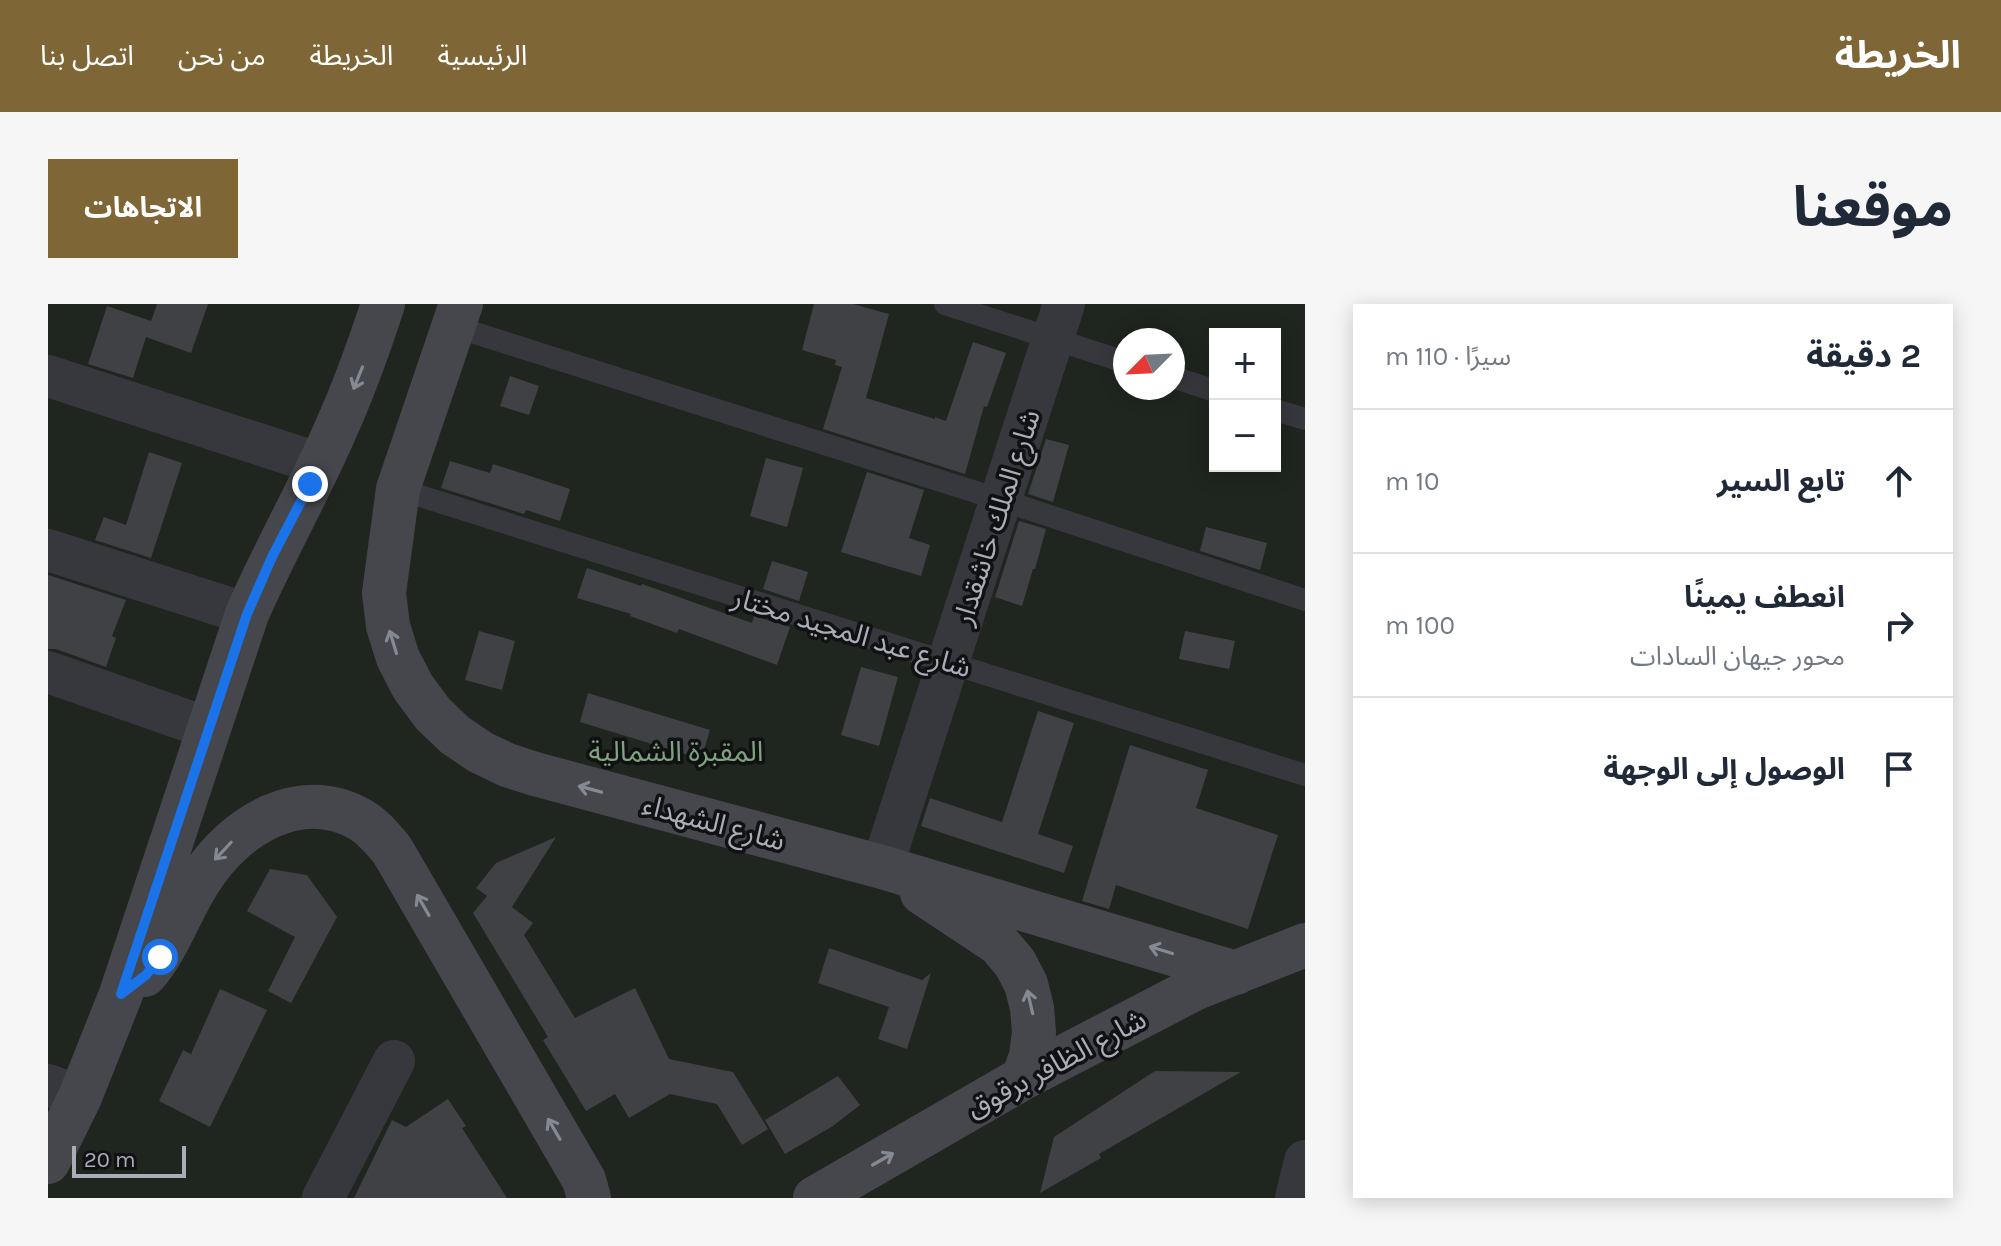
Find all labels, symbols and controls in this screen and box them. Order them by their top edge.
text: الخريطة [1835,33,1961,78]
text: اتصل بنا [40,39,134,72]
text: من نحن [178,39,266,72]
text: الخريطة [310,39,393,72]
text: الرئيسية [437,39,528,72]
button: الاتجاهات [48,159,238,258]
text: موقعنا [1793,175,1953,240]
north arrow [1113,328,1185,400]
map controls [1209,328,1281,472]
button: + [1209,328,1281,400]
text: 2 دقيقة [1806,336,1921,376]
text: سيرًا · 110 m [1385,341,1511,372]
one-way arrow [350,365,364,390]
button: − [1209,400,1281,472]
street label: شارع الملك خاشقدار [946,405,1051,631]
icon: ahead [1877,459,1921,503]
text: تابع السير [1717,463,1845,499]
route end [292,466,328,502]
text: 10 m [1385,466,1440,497]
text: انعطف يمينًا [1684,579,1845,615]
street label: شارع عبد المجيد مختار [726,580,975,688]
icon: right [1877,603,1921,647]
text: 100 m [1385,610,1455,641]
one-way arrow [385,630,399,655]
text: محور جيهان السادات [1630,641,1845,672]
park label: المقبرة الشمالية [589,735,763,768]
icon: arrive [1877,747,1921,791]
text: الوصول إلى الوجهة [1603,751,1845,787]
one-way arrow [578,780,603,795]
street label: شارع الشهداء [638,788,789,861]
one-way arrow [213,841,232,861]
one-way arrow [415,893,430,917]
route start [142,939,178,975]
one-way arrow [1149,942,1175,957]
one-way arrow [1022,990,1037,1016]
street label: شارع الظافر برقوق [961,1002,1154,1128]
one-way arrow [546,1118,562,1141]
scale bar [72,1142,186,1178]
text: 20 m [84,1147,136,1173]
one-way arrow [871,1151,894,1167]

